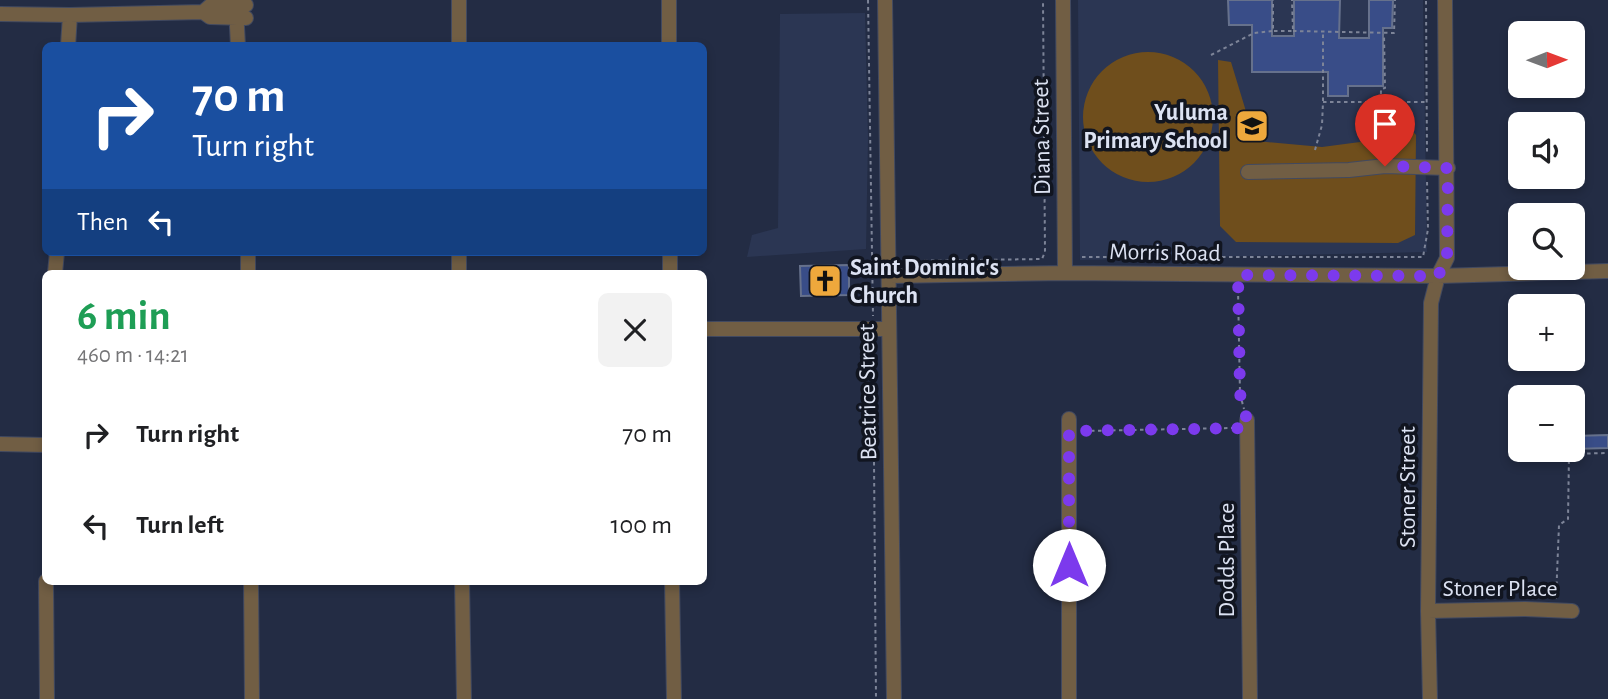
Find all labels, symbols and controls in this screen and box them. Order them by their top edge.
north arrow [1508,21,1586,98]
map controls [1508,21,1585,462]
icon: right [77,70,168,161]
text: 70 m [192,72,286,121]
street label: Diana Street [1029,78,1055,195]
pin [1355,94,1415,166]
place label: Yuluma Primary School [1083,101,1228,153]
icon: arrive [1366,105,1404,143]
school or university icon: Yuluma Primary School [1233,107,1271,145]
button: sound [1508,112,1585,189]
text: Turn right [192,130,314,162]
icon: left [142,203,180,241]
button: search [1508,203,1585,280]
text: Then [77,209,128,235]
street label: Morris Road [1109,240,1221,266]
place label: Saint Dominic's Church [850,256,999,308]
church icon: Saint Dominic's Church [806,262,844,300]
button: close [598,293,672,367]
button: + [1508,294,1585,371]
text: 6 min [77,295,171,337]
street label: Beatrice Street [855,323,881,461]
text: 460 m · 14:21 [77,344,189,367]
button: − [1508,385,1585,462]
icon: right [77,416,115,454]
text: Turn right [136,421,239,447]
text: 70 m [622,421,672,447]
street label: Stoner Street [1396,426,1420,548]
street label: Dodds Place [1215,503,1239,617]
icon: left [77,507,115,545]
text: Turn left [136,512,224,538]
text: 100 m [611,512,672,538]
position arrow [1032,528,1106,602]
street label: Stoner Place [1442,577,1558,601]

